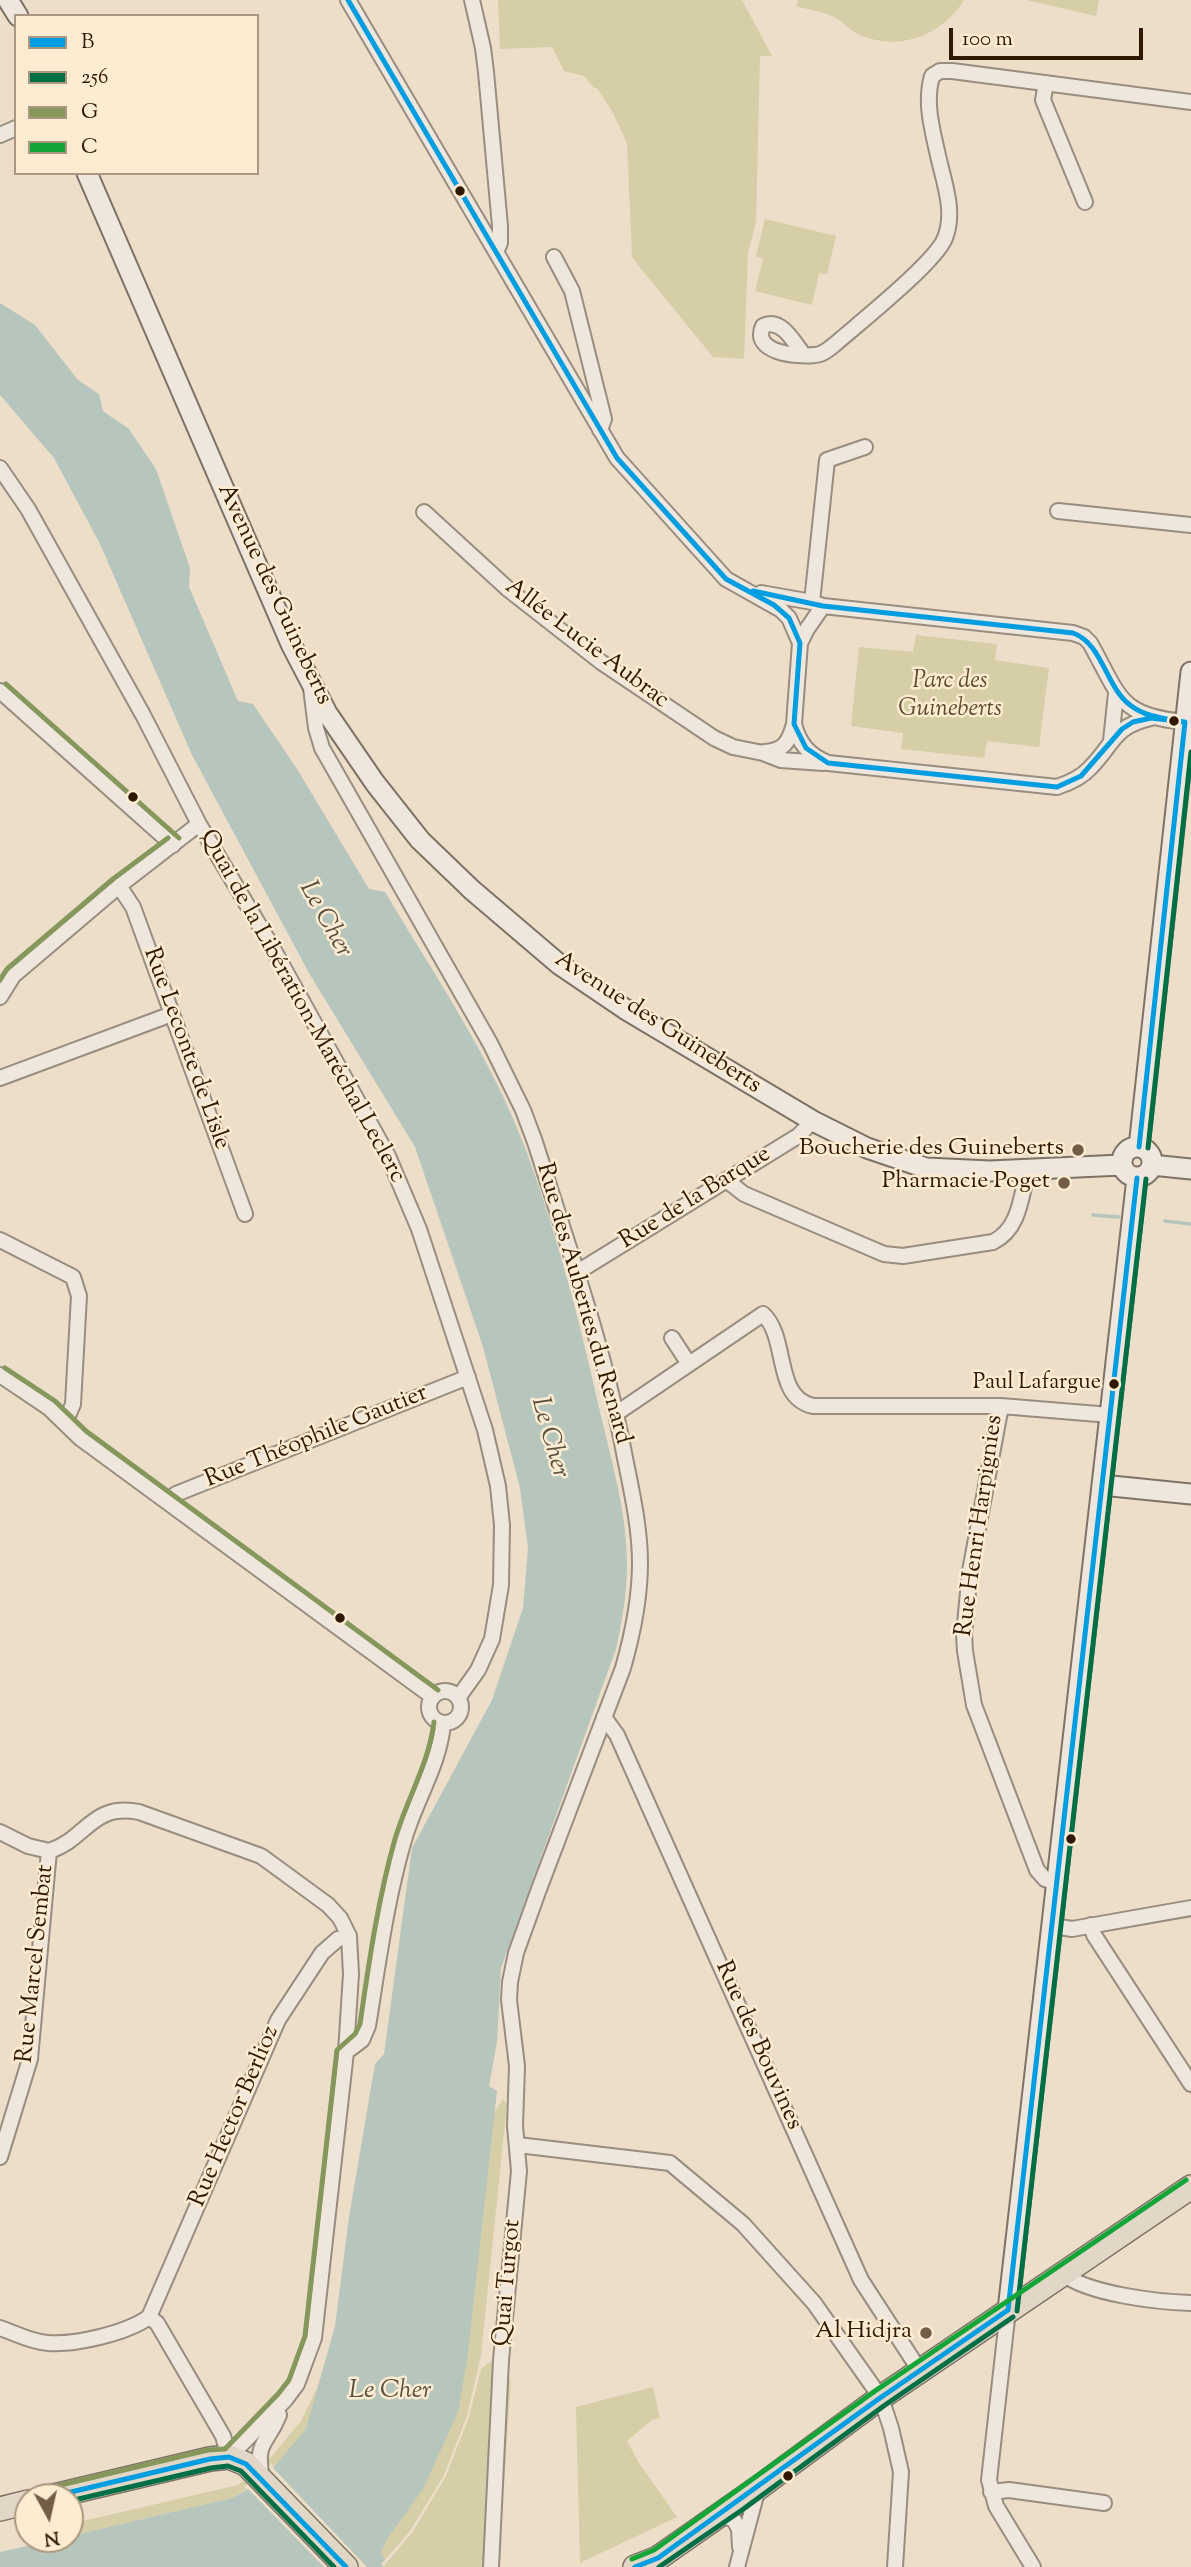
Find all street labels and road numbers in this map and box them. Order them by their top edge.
street label: Avenue des Guineberts [209,480,337,710]
street label: Allée Lucie Aubrac [498,574,674,716]
street label: Quai de la Libération-Maréchal Leclerc [192,826,410,1188]
street label: Rue Leconte de Lisle [135,944,235,1154]
street label: Avenue des Guineberts [548,946,766,1102]
street label: Rue de la Barque [615,1141,777,1257]
street label: Rue des Auberies du Renard [528,1160,636,1448]
street label: Rue Théophile Gautier [201,1380,433,1496]
street label: Rue Henri Harpignies [951,1413,1011,1639]
street label: Rue Marcel Sembat [12,1863,62,2065]
street label: Rue des Bouvines [707,1957,807,2135]
street label: Rue Hector Berlioz [185,2022,287,2212]
street label: Quai Turgot [489,2218,529,2348]

